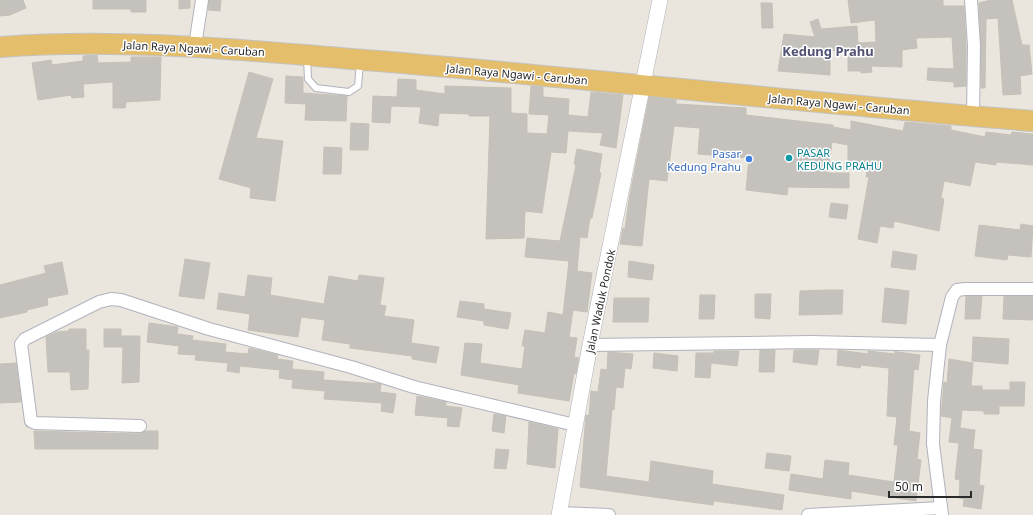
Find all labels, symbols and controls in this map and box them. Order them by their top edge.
street label: Jalan Raya Ngawi - Caruban [122,37,265,59]
district label: Kedung Prahu [782,42,874,60]
street label: Jalan Raya Ngawi - Caruban [445,60,588,88]
street label: Jalan Raya Ngawi - Caruban [767,90,910,118]
place label: PASAR KEDUNG PRAHU [797,145,882,173]
place label: Pasar Kedung Prahu [667,146,741,174]
marker: PASAR KEDUNG PRAHU [784,153,794,163]
marker: Pasar Kedung Prahu [744,154,754,164]
street label: Jalan Waduk Pondok [581,248,618,355]
scale bar [889,473,971,499]
text: 50 m [895,478,923,495]

